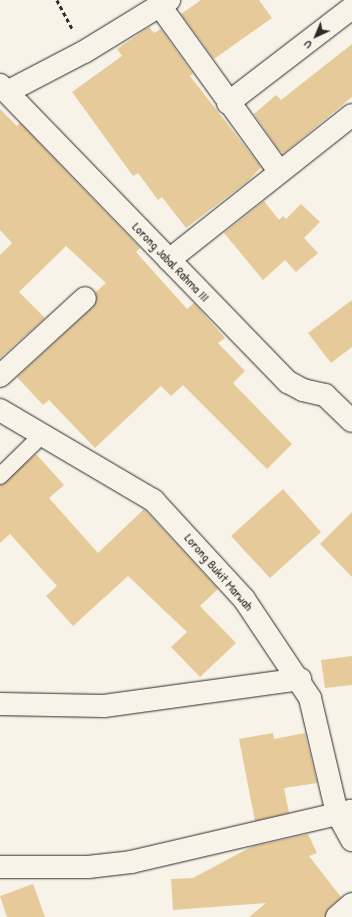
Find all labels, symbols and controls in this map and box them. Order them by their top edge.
north arrow [296,16,336,56]
text: U [301,37,315,52]
street label: Lorong Jabal Rahma III [129,219,213,305]
street label: Lorong Bukit Marwah [181,530,257,614]

